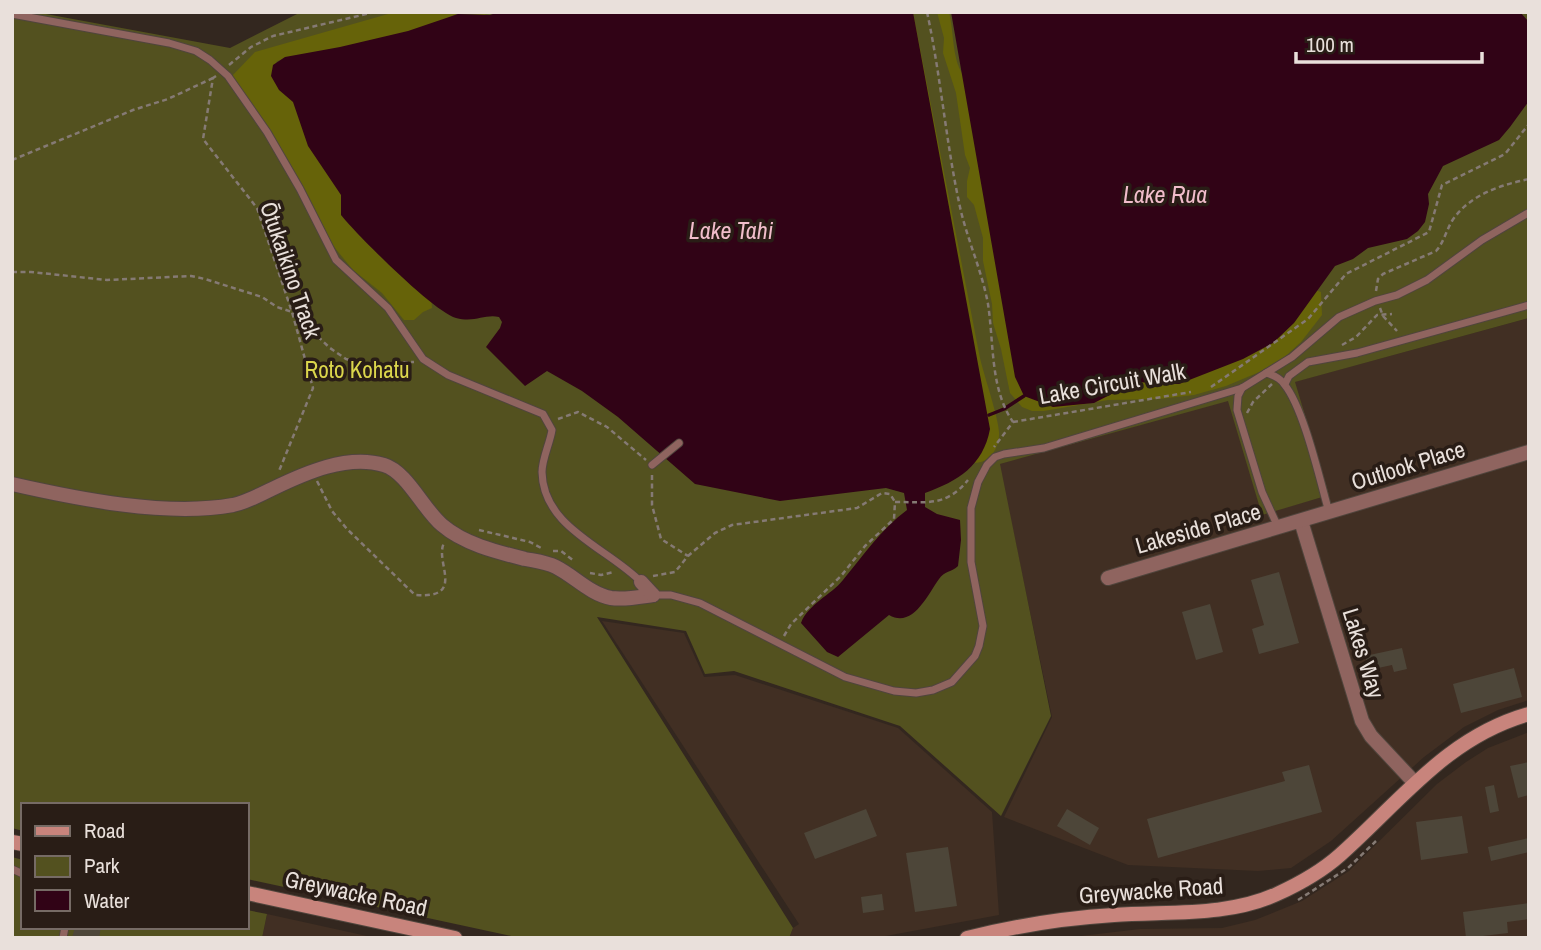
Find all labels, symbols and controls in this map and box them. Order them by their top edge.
scale bar [1296,21,1482,65]
text: 100 m [1306,30,1354,59]
water label: Lake Rua [1123,178,1207,210]
street label: Ōtukaikino Track [253,198,329,343]
water label: Lake Tahi [689,214,774,246]
park label: Roto Kohatu [305,354,409,385]
street label: Lake Circuit Walk [1036,355,1188,411]
street label: Outlook Place [1347,433,1469,497]
street label: Lakeside Place [1132,495,1264,561]
street label: Lakes Way [1336,604,1393,702]
legend [21,803,248,929]
text: Road [84,816,125,845]
text: Park [84,851,120,880]
street label: Greywacke Road [282,863,430,923]
street label: Greywacke Road [1078,869,1224,911]
text: Water [84,886,130,915]

